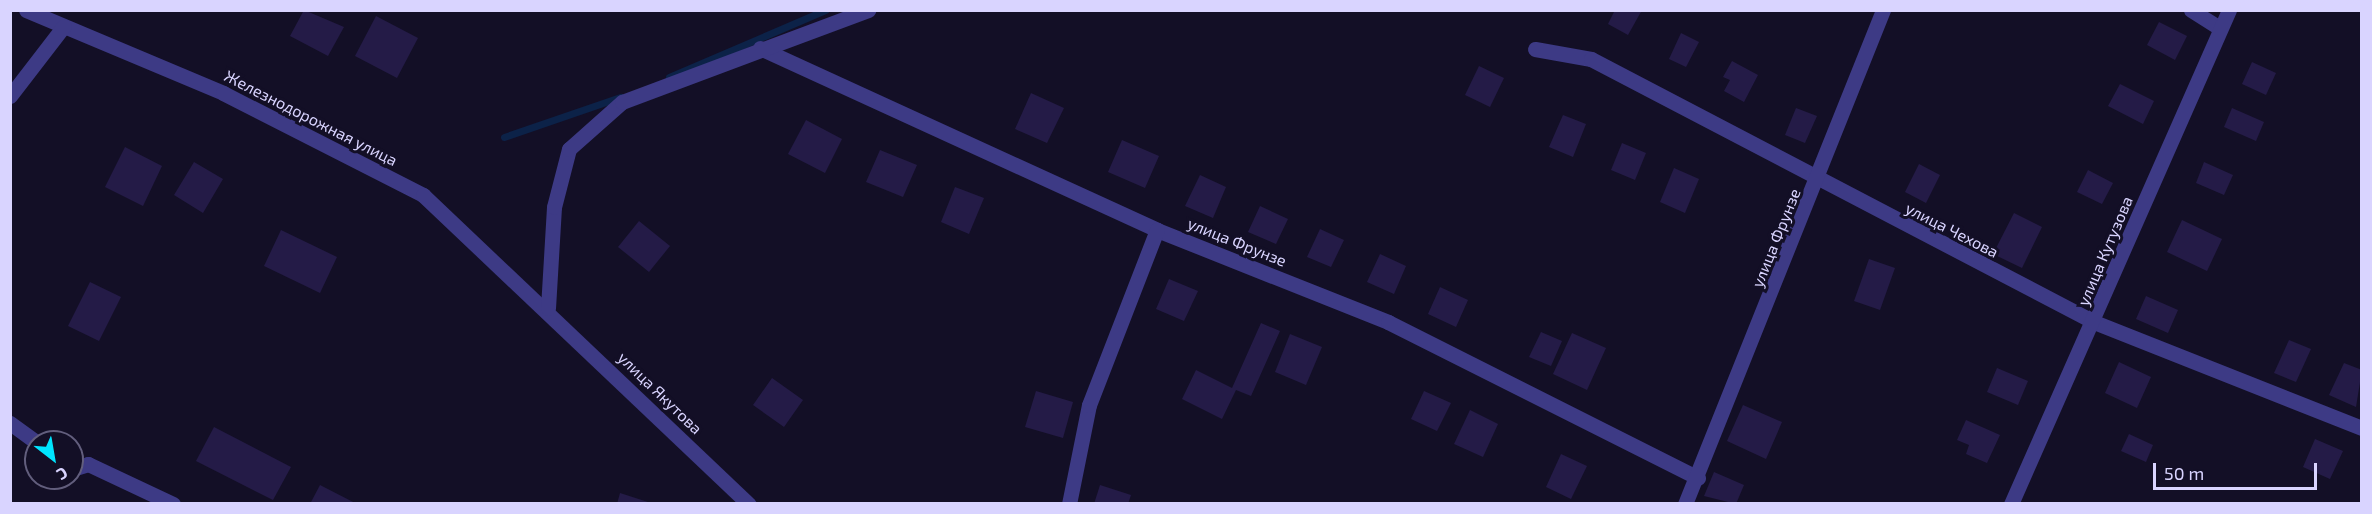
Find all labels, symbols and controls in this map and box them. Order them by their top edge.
street label: Железнодорожная улица [221,66,401,170]
street label: улица Фрунзе [1747,186,1805,290]
street label: улица Кутузова [2073,193,2137,309]
street label: улица Чехова [1902,198,2002,262]
street label: улица Фрунзе [1185,213,1289,271]
street label: улица Якутова [614,348,706,438]
north arrow [24,430,84,490]
scale bar [2156,451,2320,489]
text: 50 m [2164,462,2204,484]
text: С [54,464,71,485]

